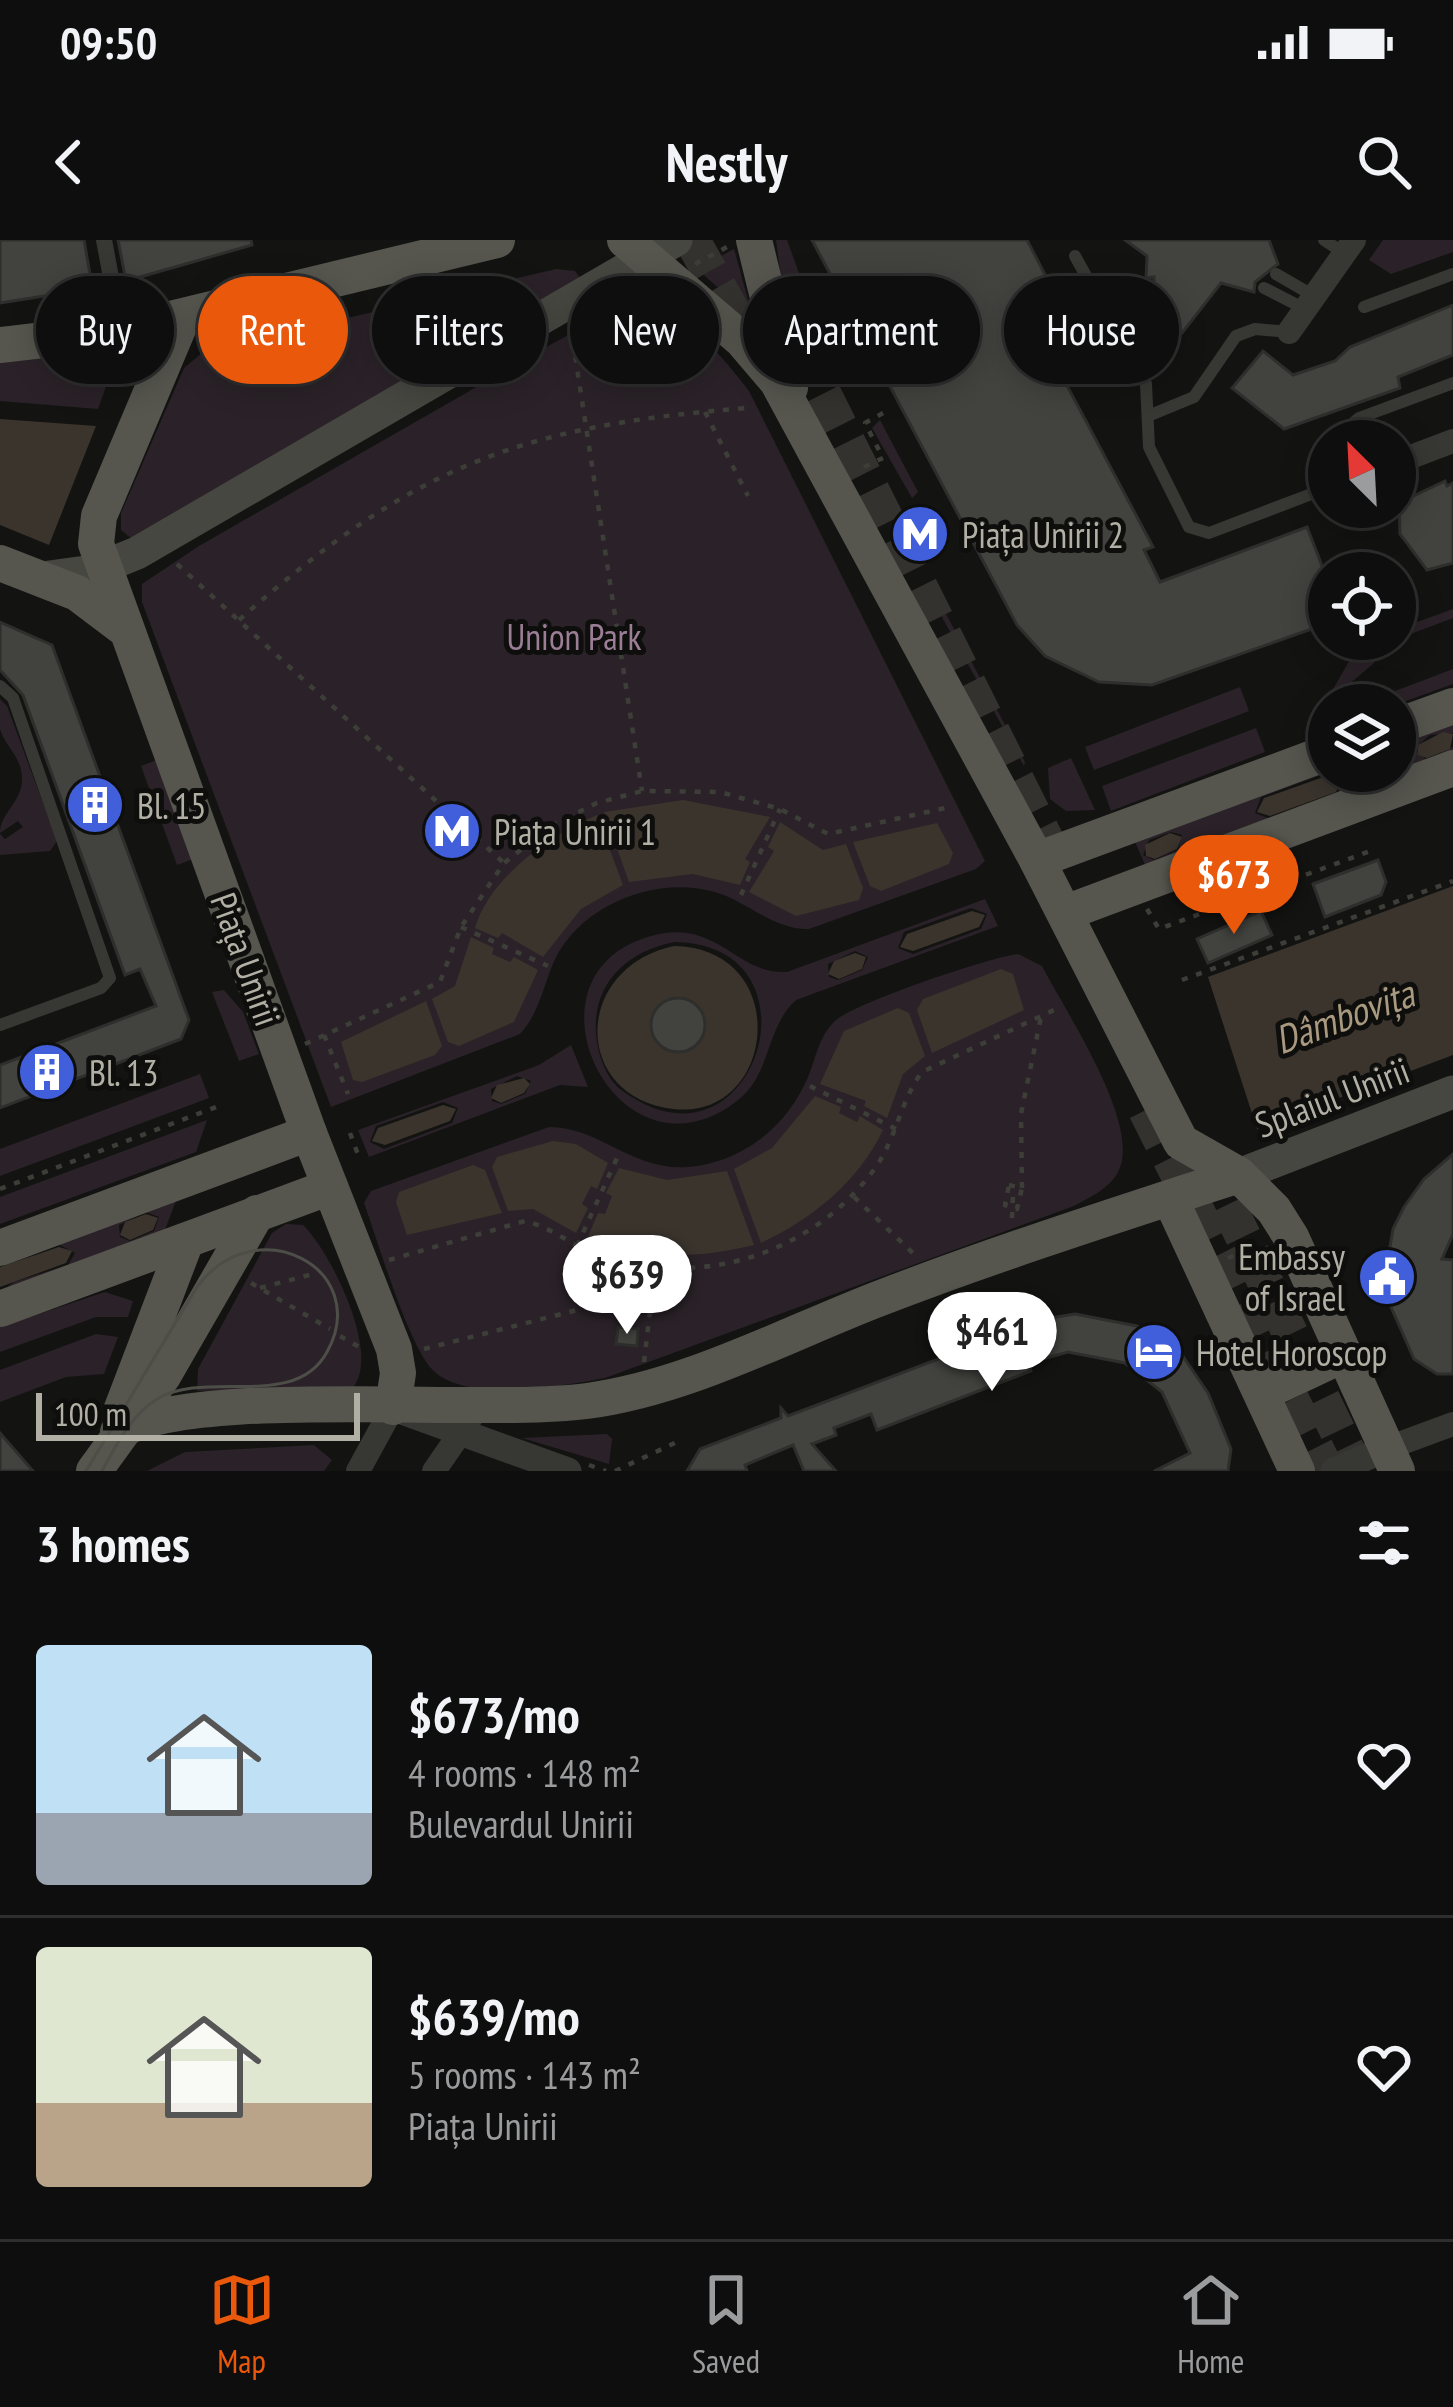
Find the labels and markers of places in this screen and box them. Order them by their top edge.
metro station icon: Piața Unirii 2 [889,503,951,565]
place label: Piața Unirii 2 [962,511,1124,558]
building icon: Bl. 15 [64,774,126,836]
place label: Bl. 15 [137,782,206,829]
metro station icon: Piața Unirii 1 [421,800,483,862]
place label: Piața Unirii 1 [494,808,656,855]
pin: $673 [1163,835,1305,937]
building icon: Bl. 13 [16,1041,78,1103]
place label: Bl. 13 [89,1049,158,1096]
place label: Embassy of Israel [1238,1233,1346,1321]
pin: $639 [556,1235,698,1337]
public building icon: Embassy of Israel [1356,1246,1418,1308]
pin: $461 [921,1292,1063,1394]
hotel icon: Hotel Horoscop [1123,1321,1185,1383]
place label: Hotel Horoscop [1196,1329,1387,1376]

